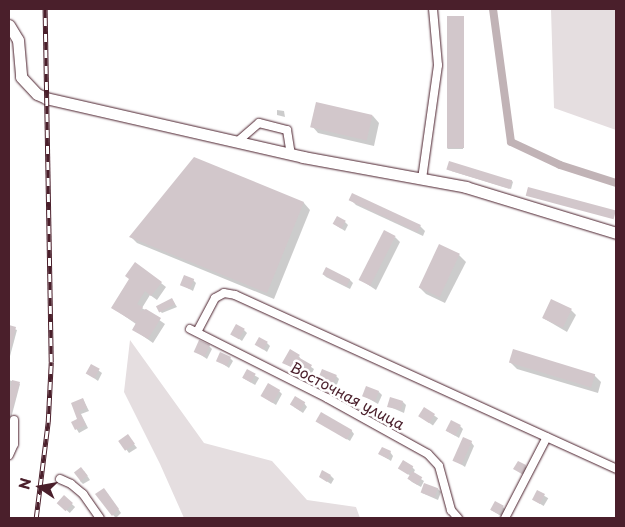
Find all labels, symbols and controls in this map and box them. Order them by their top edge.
street label: Восточная улица [287,357,409,433]
north arrow [15,462,65,512]
text: N [13,476,36,491]

